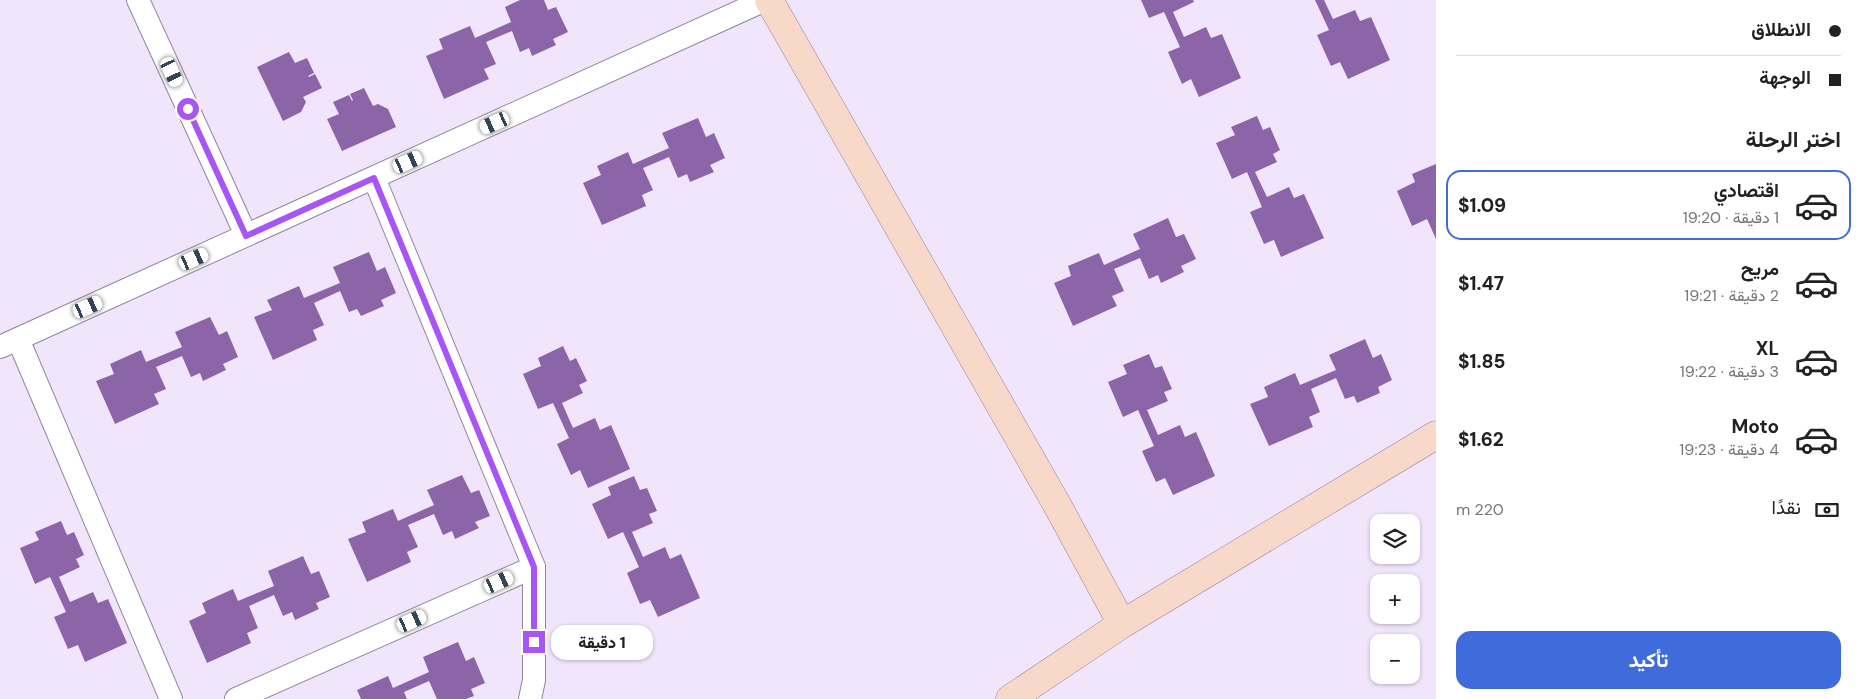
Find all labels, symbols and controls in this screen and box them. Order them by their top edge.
text: الانطلاق [1751,17,1811,42]
car [158,55,185,89]
text: الوجهة [1759,65,1811,90]
route start [177,98,199,120]
car [478,110,511,136]
text: اختر الرحلة [1746,125,1841,154]
car [391,149,424,175]
text: اقتصادي [1714,178,1779,203]
icon: car [1794,183,1839,228]
text: $1.09 [1458,193,1506,218]
text: 1 دقيقة · 19:20 [1683,207,1779,228]
car [177,246,210,272]
text: مريح [1741,256,1779,281]
icon: car [1794,261,1839,306]
text: $1.47 [1458,271,1504,296]
text: 2 دقيقة · 19:21 [1684,285,1779,306]
car [71,294,104,320]
text: XL [1756,336,1779,361]
icon: car [1794,339,1839,384]
text: $1.85 [1458,349,1505,374]
text: 3 دقيقة · 19:22 [1680,361,1779,382]
text: Moto [1731,414,1779,439]
icon: car [1794,417,1839,462]
text: $1.62 [1458,427,1504,452]
text: 4 دقيقة · 19:23 [1679,439,1779,460]
text: نقدًا [1772,495,1801,520]
icon: cash [1813,496,1841,524]
text: 220 m [1456,499,1504,520]
map controls [1370,514,1420,684]
button: layers [1370,514,1420,564]
car [482,569,515,595]
button: + [1370,574,1420,624]
car [395,608,428,634]
callout: 1 دقيقة [552,624,654,660]
route end [523,631,545,653]
button: تأكيد [1456,631,1841,689]
text: 1 دقيقة [578,632,626,653]
button: − [1370,634,1420,684]

